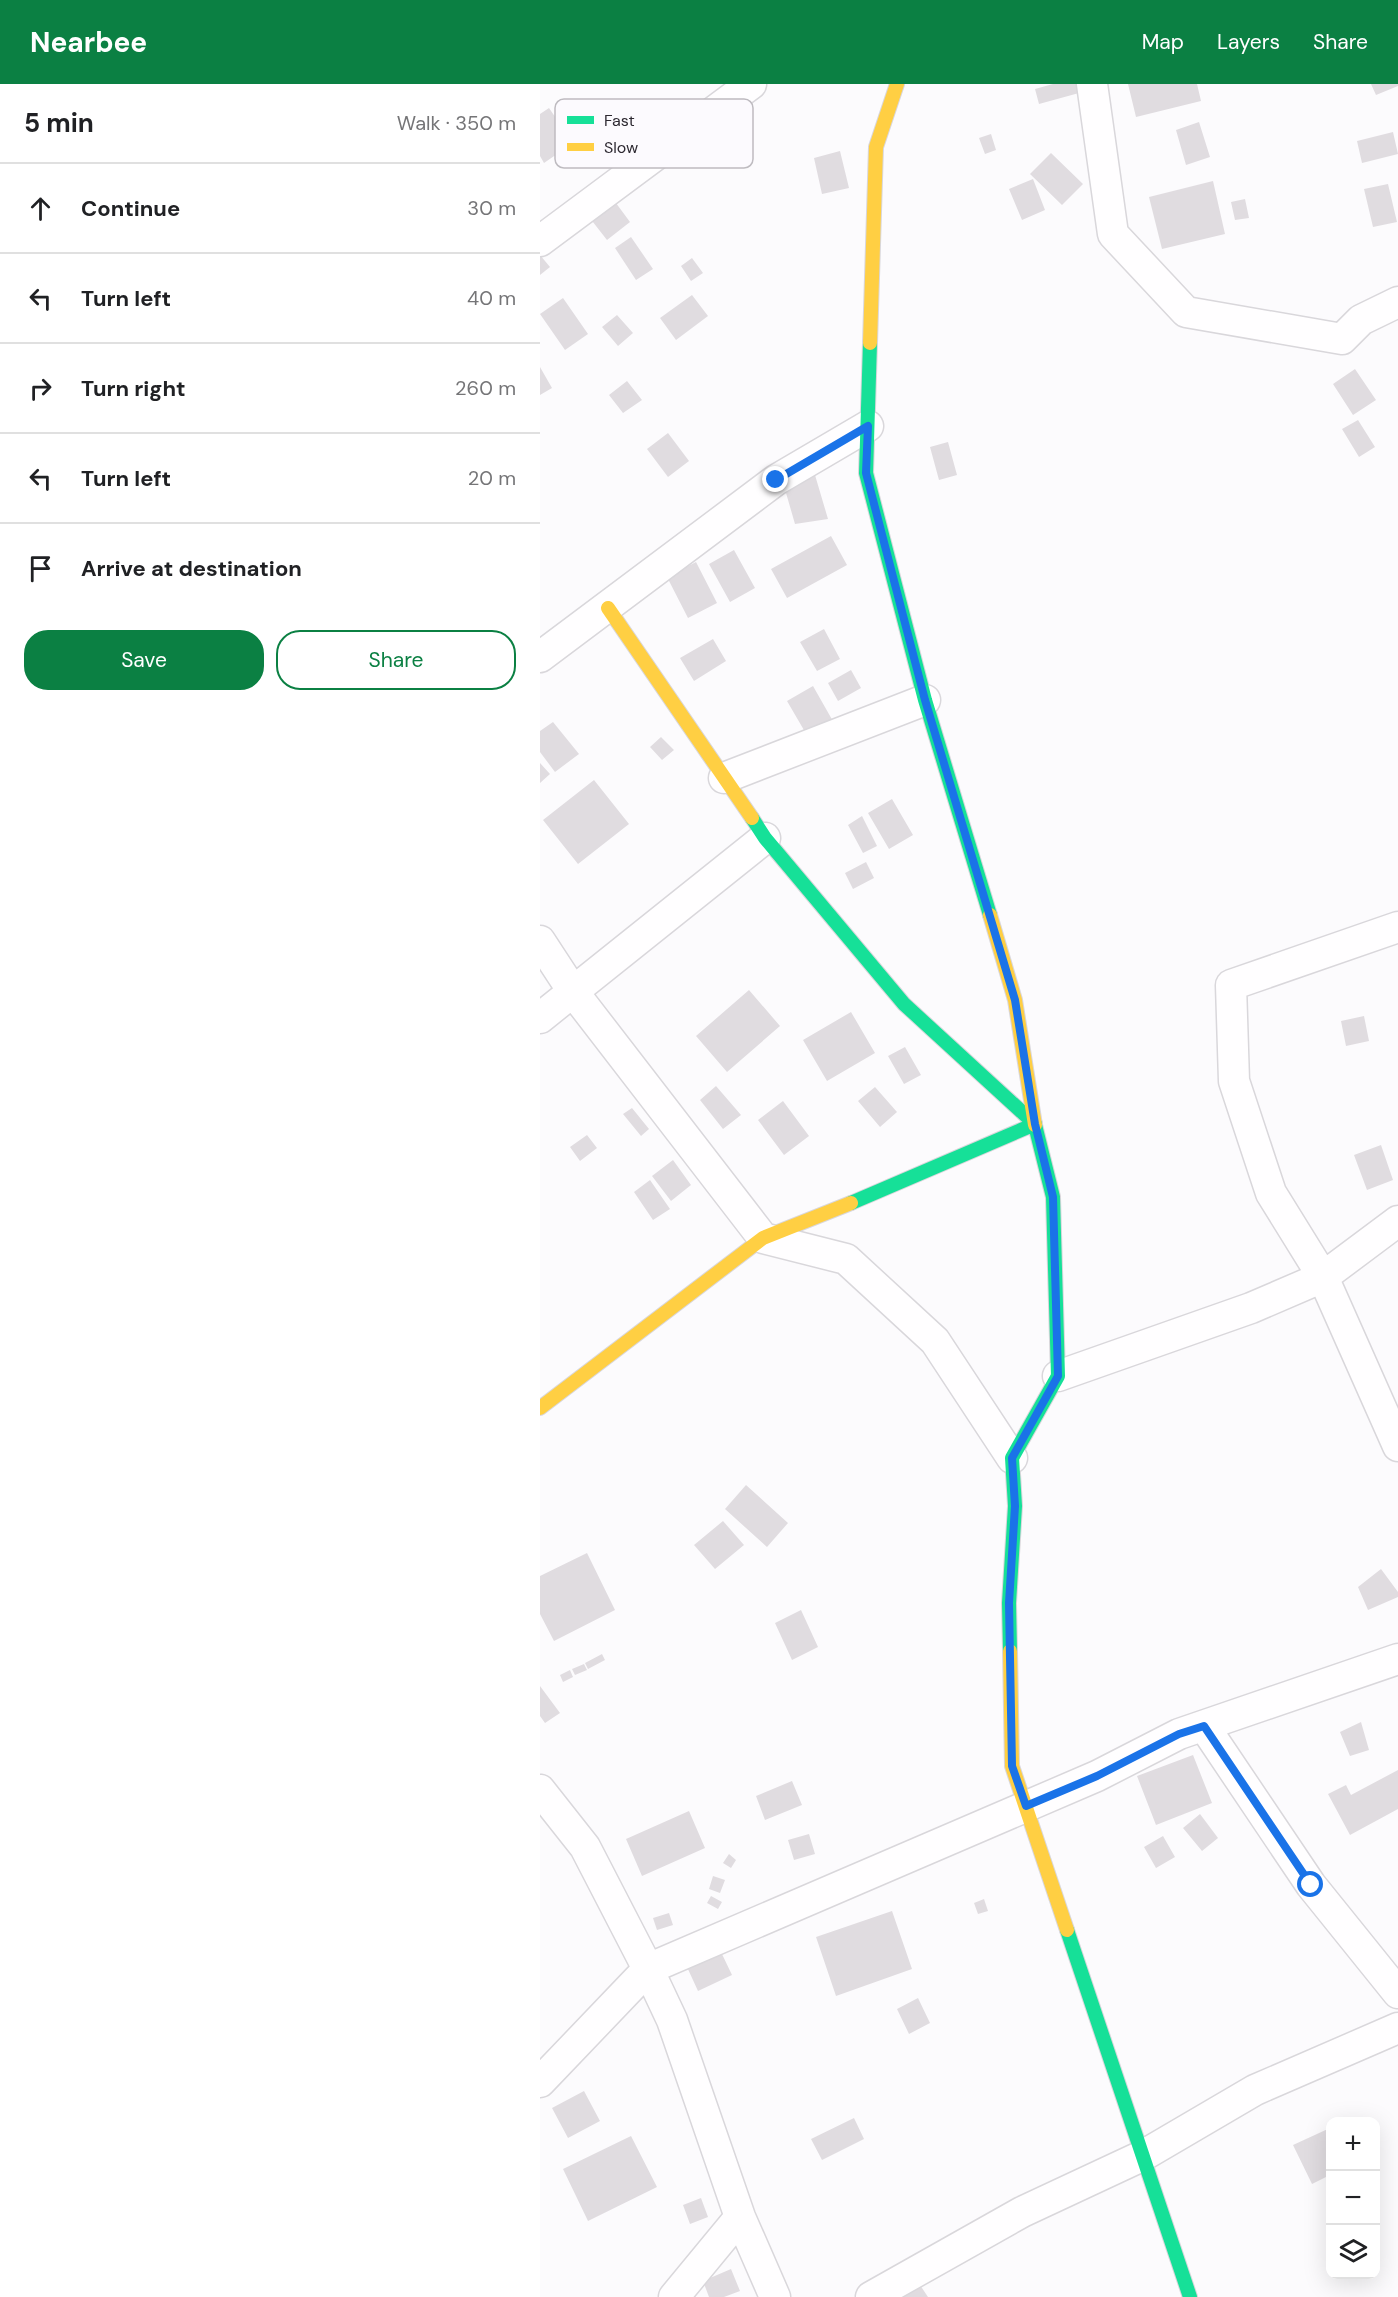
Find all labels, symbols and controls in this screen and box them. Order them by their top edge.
text: Nearbee [30,24,147,61]
text: Map [1142,28,1184,56]
text: Layers [1217,28,1280,56]
text: Share [1313,28,1368,56]
legend [555,99,753,168]
text: 5 min [24,106,94,140]
text: Walk · 350 m [397,110,516,136]
text: Fast [604,110,635,131]
text: Slow [604,137,638,158]
icon: ahead [24,192,57,225]
text: Continue [81,194,180,223]
text: 30 m [467,195,516,221]
icon: left [24,282,57,315]
text: Turn left [81,284,171,313]
text: 40 m [467,285,516,311]
icon: right [24,372,57,405]
text: Turn right [81,374,186,403]
text: 260 m [455,375,516,401]
icon: left [24,462,57,495]
text: Turn left [81,464,171,493]
text: 20 m [468,465,516,491]
route end [762,466,788,492]
icon: arrive [24,552,57,585]
text: Arrive at destination [81,554,302,583]
button: Save [24,630,264,690]
button: Share [276,630,516,690]
route start [1297,1871,1323,1897]
map controls [1326,2117,1380,2279]
button: + [1326,2117,1380,2171]
button: − [1326,2171,1380,2225]
button: layers [1326,2225,1380,2279]

